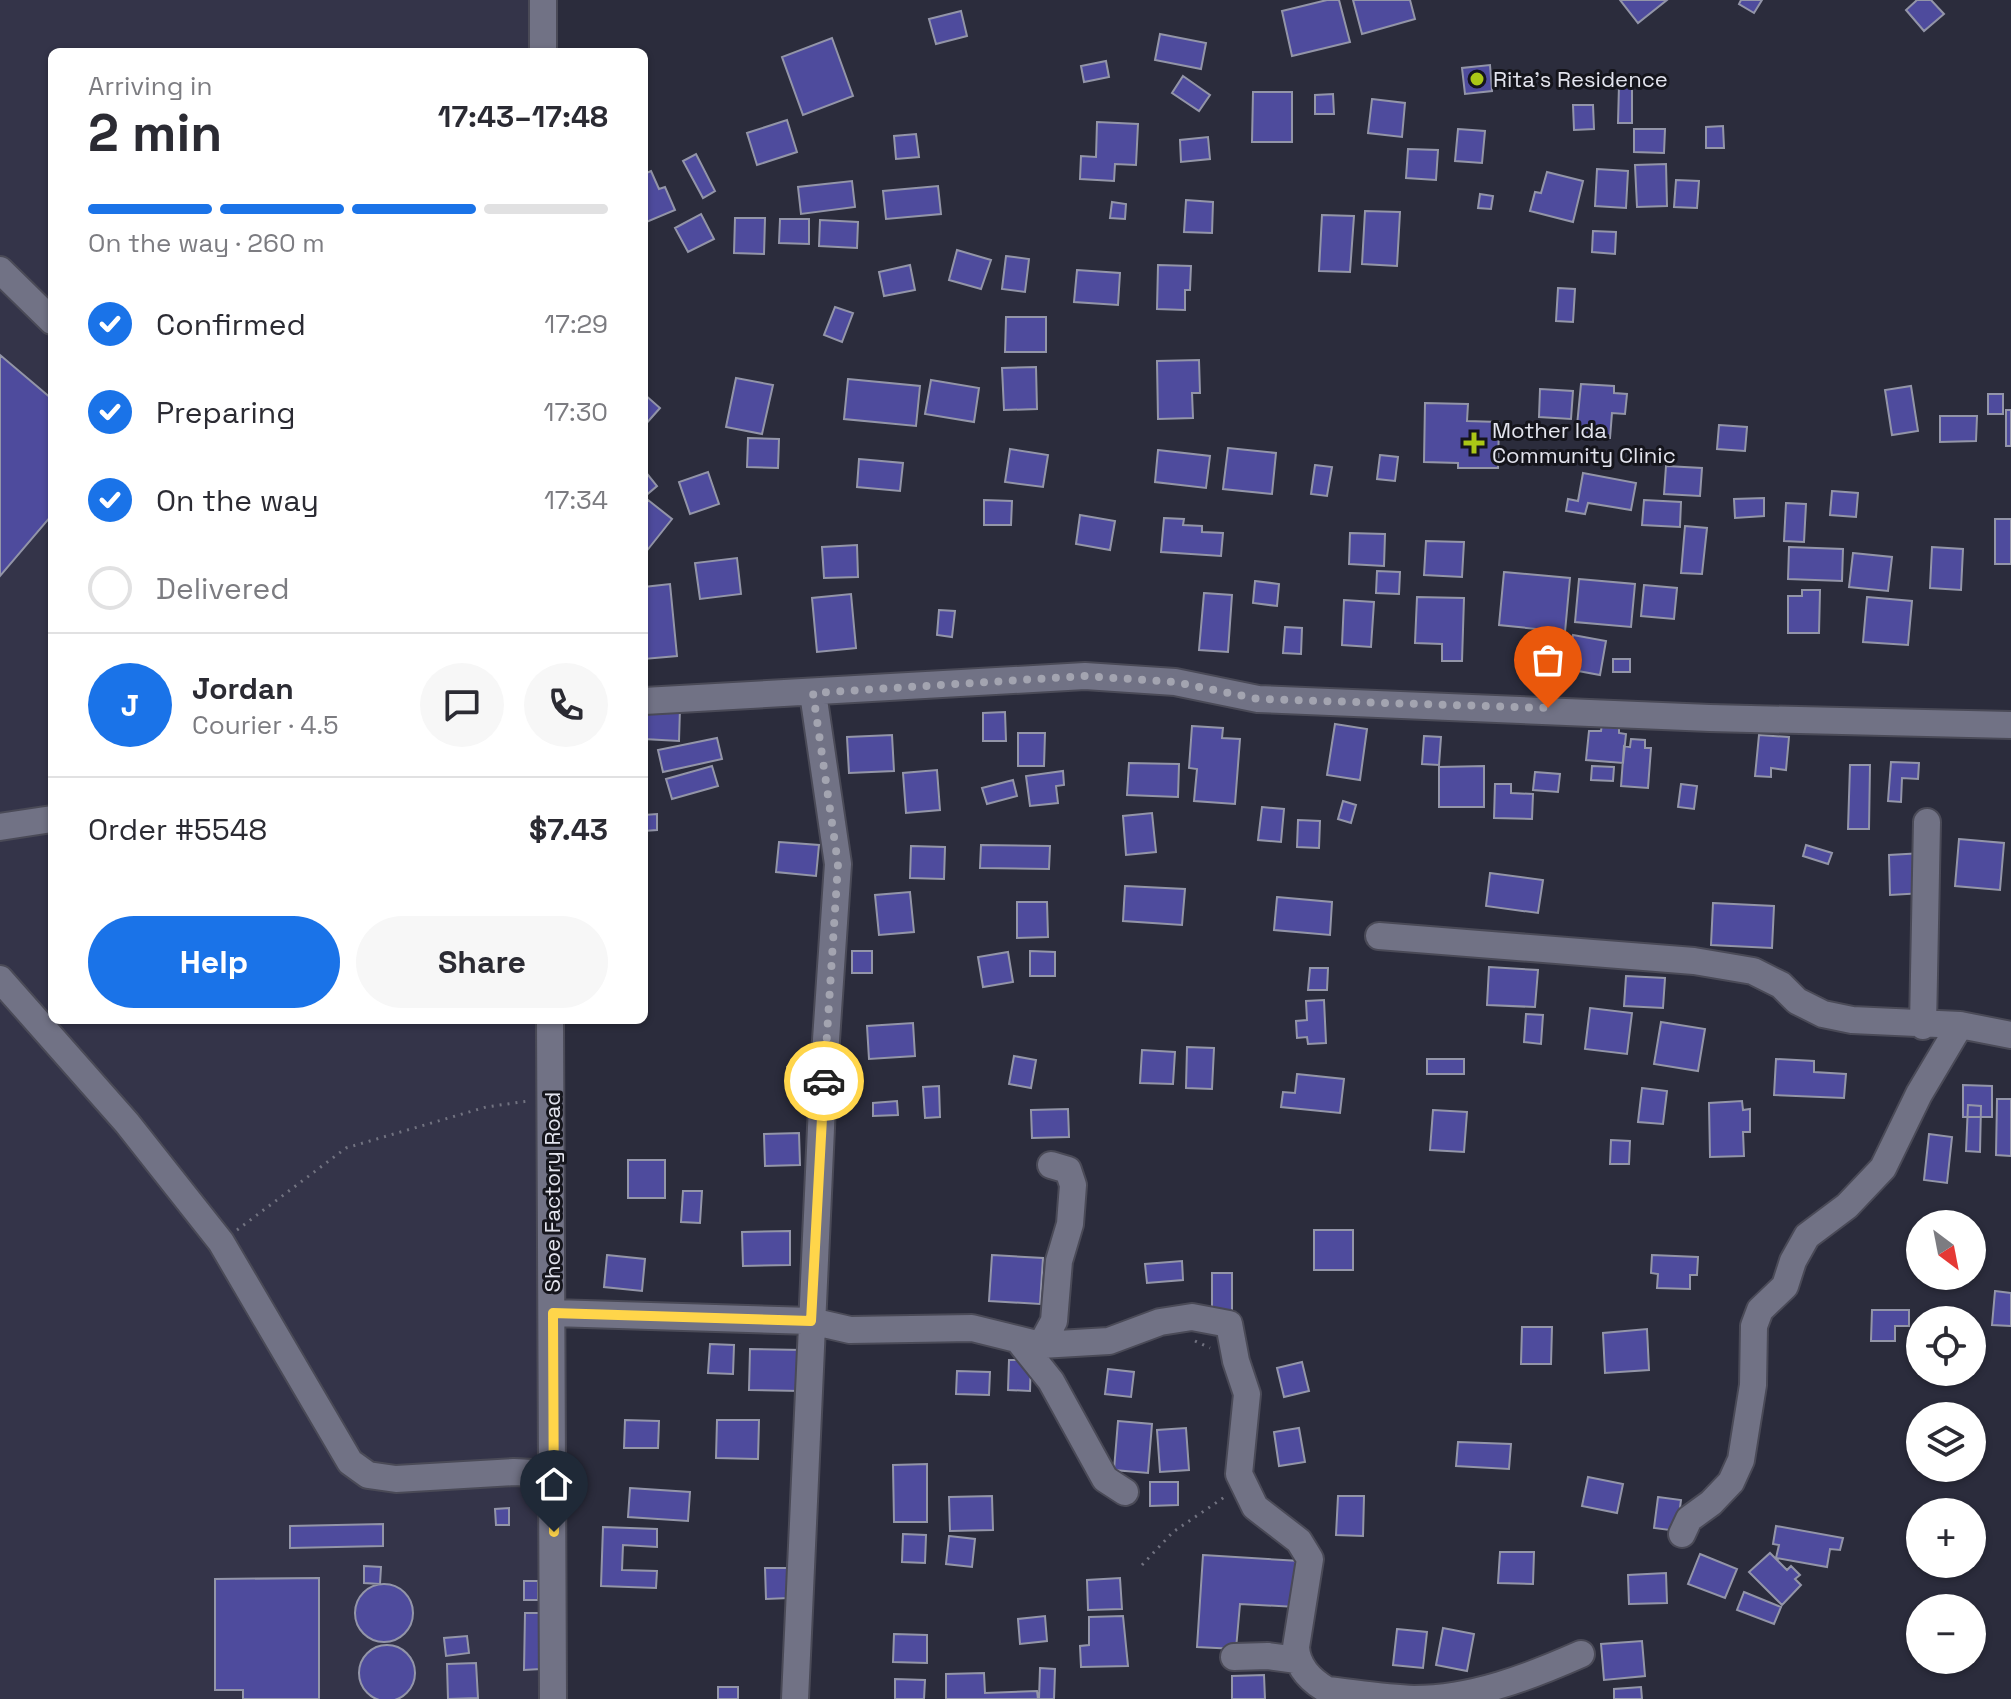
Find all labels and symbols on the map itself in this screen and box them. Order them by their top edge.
place label: Rita's Residence [1493,65,1668,93]
marker: Rita's Residence [1468,70,1486,88]
place label: Mother Ida Community Clinic [1492,416,1676,469]
marker: Mother Ida Community Clinic [1463,432,1485,454]
pin [1514,626,1582,708]
courier [784,1041,864,1121]
street label: Shoe Factory Road [538,1092,566,1292]
north arrow [1906,1210,1986,1290]
pin [520,1450,588,1532]

